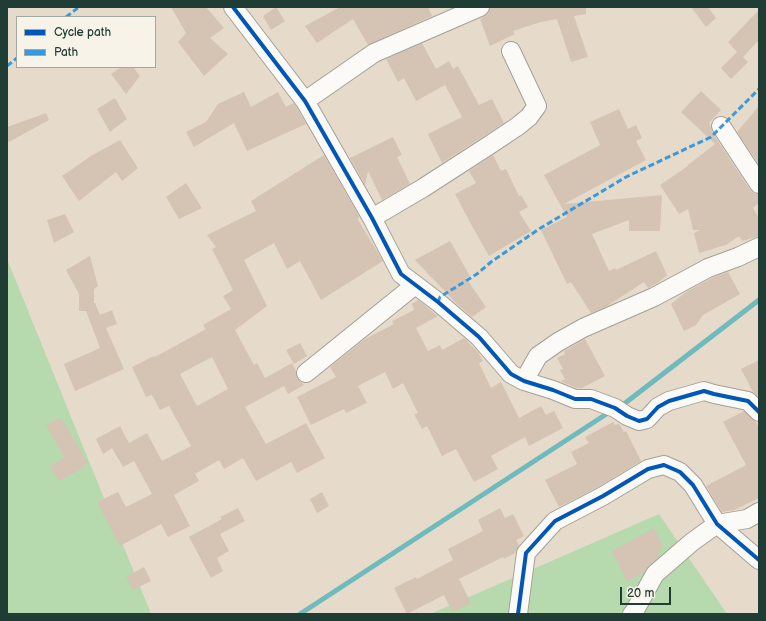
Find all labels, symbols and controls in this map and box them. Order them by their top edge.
legend [16,16,156,68]
text: Cycle path [54,25,111,40]
text: Path [54,45,78,60]
scale bar [622,579,673,605]
text: 20 m [627,586,654,601]

